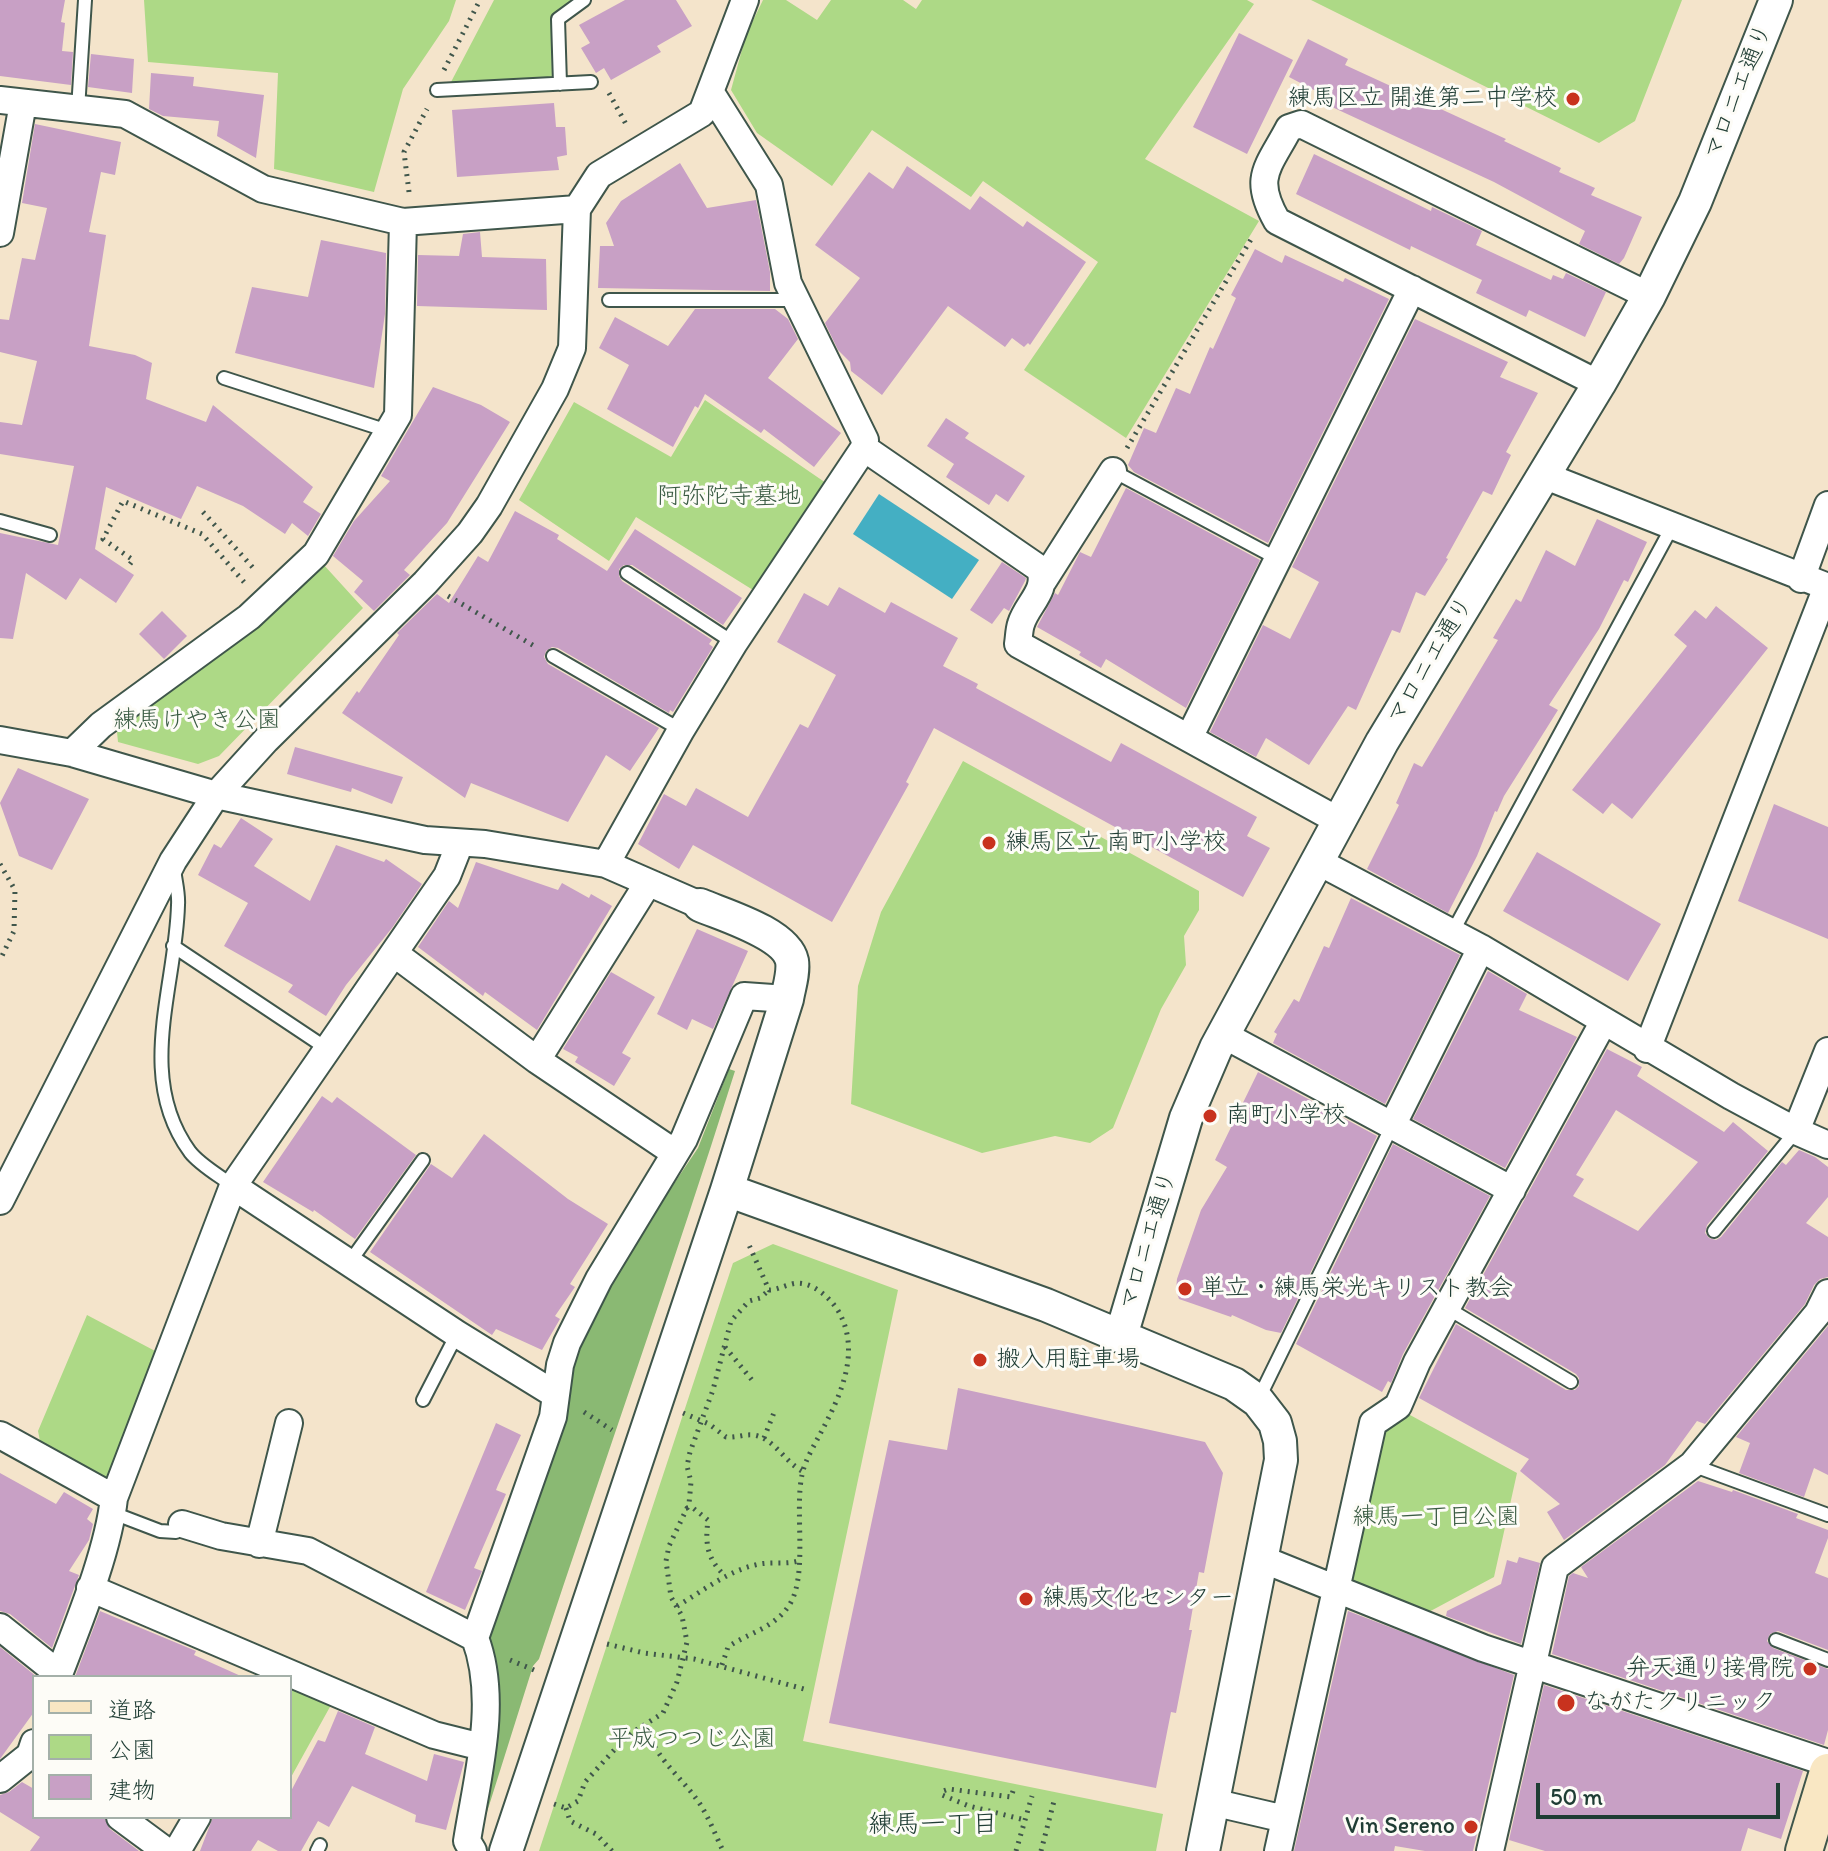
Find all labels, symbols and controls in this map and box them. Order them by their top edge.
street label: マロニエ通り [1699,20,1779,164]
place label: 練馬区立 開進第二中学校 [1288,85,1557,113]
marker: 練馬区立 開進第二中学校 [1564,90,1582,108]
park label: 阿弥陀寺墓地 [657,483,801,511]
street label: マロニエ通り [1382,592,1480,730]
park label: 練馬けやき公園 [113,707,281,735]
place label: 練馬区立 南町小学校 [1005,829,1226,857]
marker: 練馬区立 南町小学校 [980,834,998,852]
place label: 南町小学校 [1226,1102,1346,1130]
marker: 南町小学校 [1201,1107,1219,1125]
street label: マロニエ通り [1114,1168,1184,1314]
place label: 単立・練馬栄光キリスト教会 [1201,1275,1513,1303]
marker: 単立・練馬栄光キリスト教会 [1176,1280,1194,1298]
place label: 搬入用駐車場 [996,1346,1140,1374]
marker: 搬入用駐車場 [971,1351,989,1369]
park label: 練馬一丁目公園 [1352,1504,1520,1532]
place label: 練馬文化センター [1042,1585,1234,1613]
marker: 練馬文化センター [1017,1590,1035,1608]
place label: 弁天通り接骨院 [1626,1655,1794,1683]
marker: 弁天通り接骨院 [1801,1660,1819,1678]
legend [32,1675,292,1819]
place label: ながたクリニック [1584,1689,1776,1717]
marker: ながたクリニック [1555,1692,1577,1714]
text: 道路 [108,1695,156,1724]
park label: 平成つつじ公園 [608,1726,776,1754]
text: 公園 [108,1735,156,1764]
scale bar [1540,1767,1784,1817]
text: 建物 [108,1775,156,1804]
text: 50 m [1550,1782,1603,1811]
district label: 練馬一丁目 [868,1809,998,1841]
place label: Vin Sereno [1345,1813,1455,1841]
marker: Vin Sereno [1462,1818,1480,1836]

